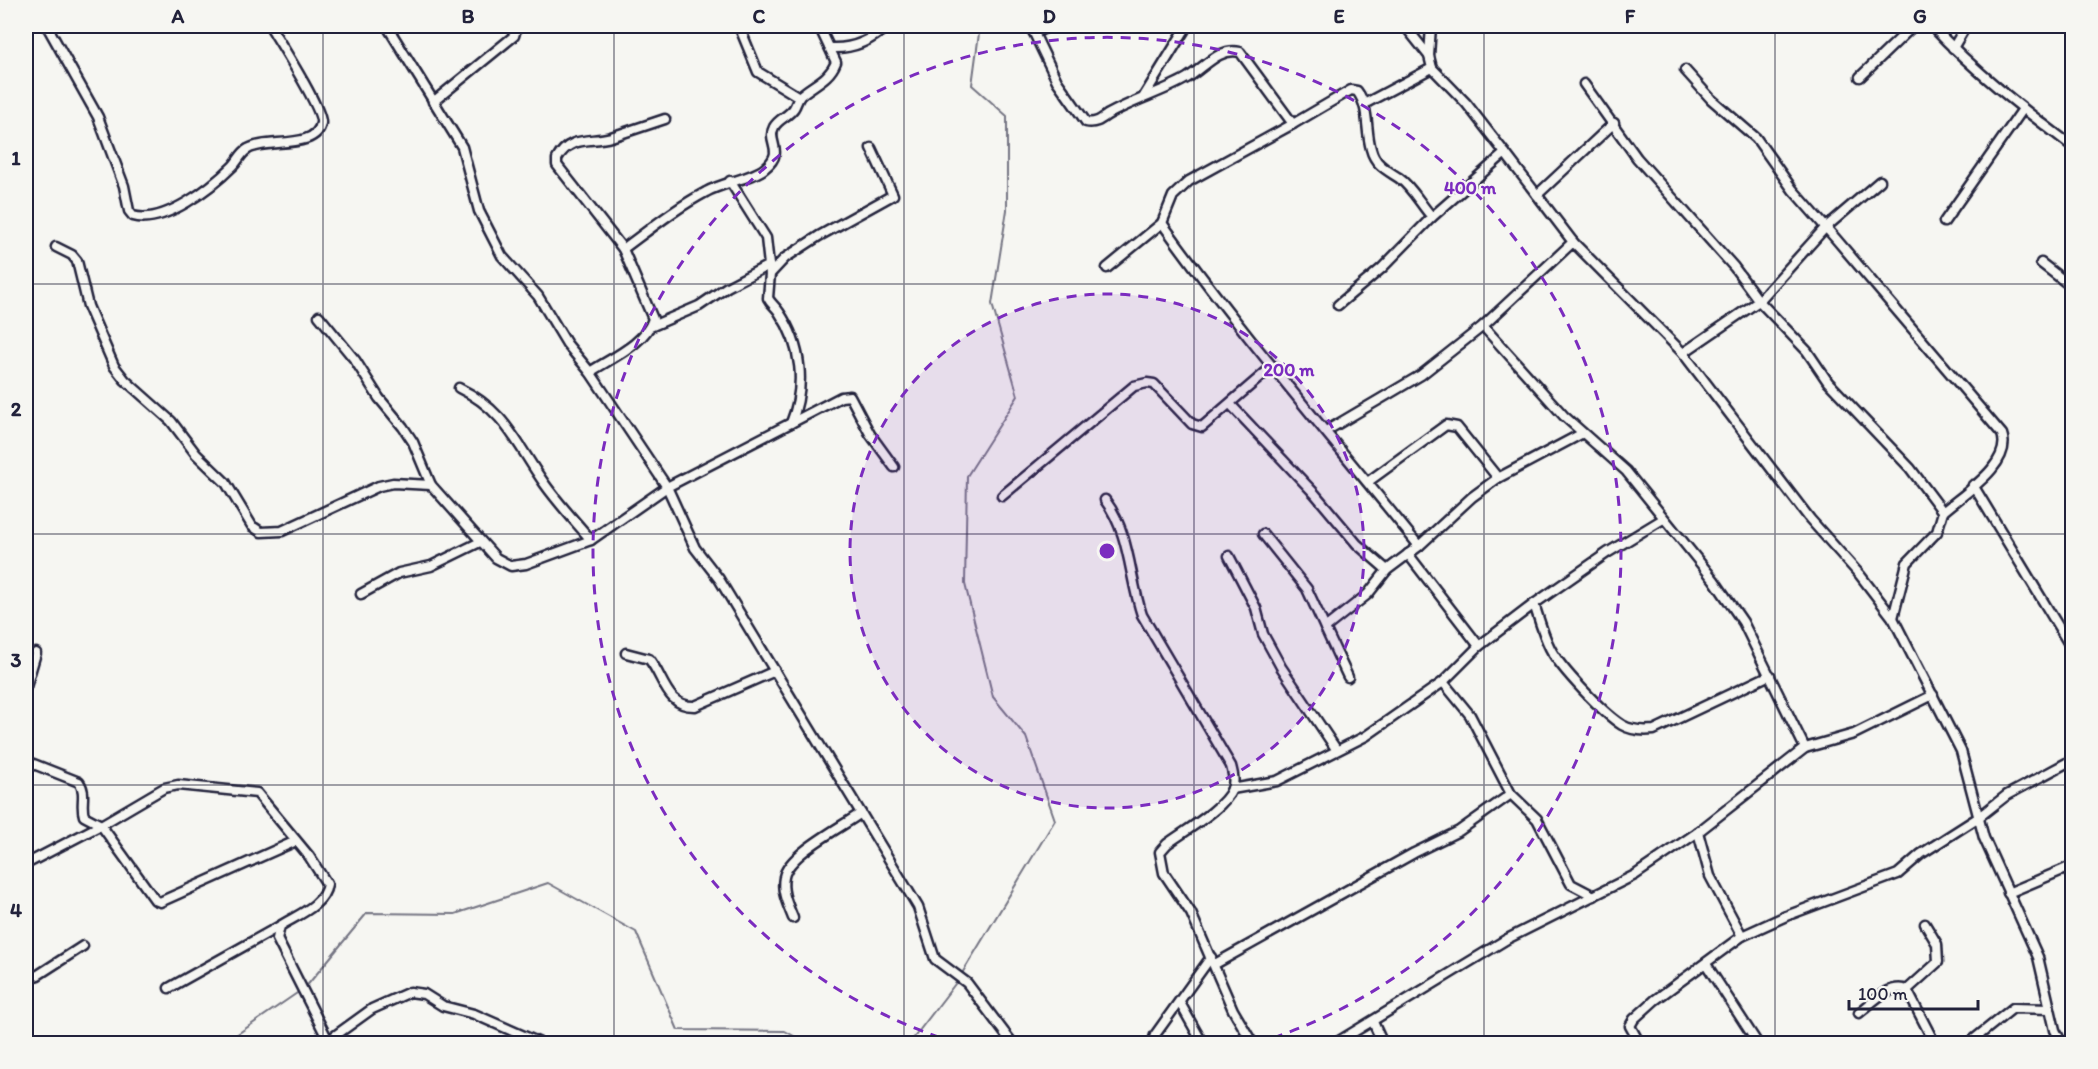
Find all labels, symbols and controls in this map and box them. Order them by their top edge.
text: A [171,4,185,28]
text: B [462,4,475,28]
text: C [753,4,766,28]
text: D [1042,4,1056,28]
text: E [1333,4,1345,28]
text: F [1625,4,1636,28]
text: G [1913,4,1927,28]
text: 1 [11,146,21,170]
text: 400 m [1444,177,1497,199]
text: 200 m [1264,359,1315,381]
text: 2 [11,397,22,421]
centre of rings [1097,541,1117,561]
text: 3 [11,648,22,672]
text: 4 [10,898,22,922]
scale bar [1849,973,1978,1011]
text: 100 m [1858,983,1908,1005]

